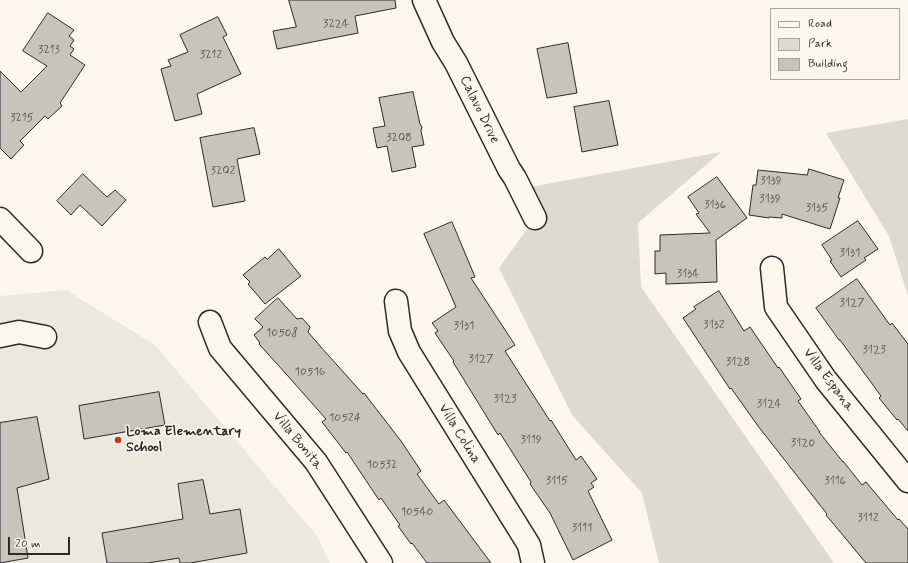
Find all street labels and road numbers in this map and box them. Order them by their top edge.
street label: Calavo Drive [455,73,503,147]
street label: Villa Espana [799,345,857,415]
street label: Villa Colina [434,401,484,467]
street label: Villa Bonita [269,409,325,473]

